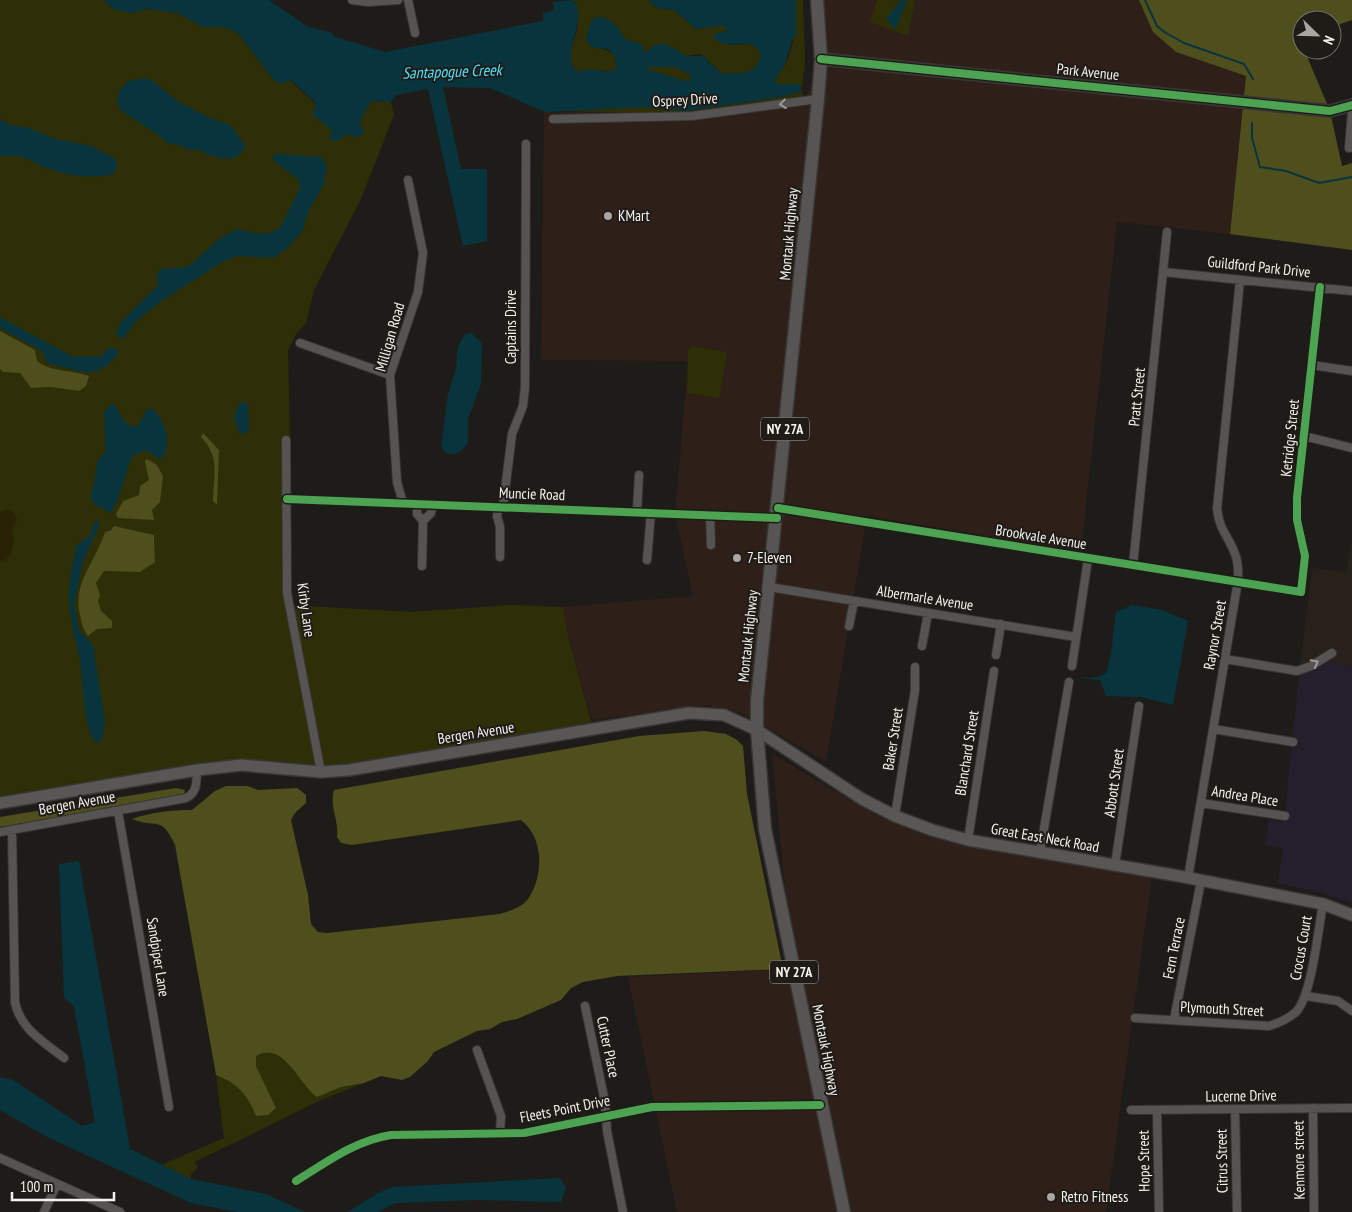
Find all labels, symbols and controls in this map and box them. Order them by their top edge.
north arrow [1292,10,1342,60]
text: N [1319,33,1339,47]
water label: Santapogue Creek [402,59,504,83]
street label: Park Avenue [1056,59,1120,84]
street label: Osprey Drive [652,88,718,111]
one-way arrow [779,98,787,109]
street label: Montauk Highway [775,187,802,281]
place label: KMart [618,206,650,225]
marker: KMart [602,210,614,222]
street label: Guildford Park Drive [1207,252,1312,281]
street label: Captains Drive [501,290,520,364]
street label: Milligan Road [371,300,408,374]
street label: Pratt Street [1124,367,1149,427]
street label: Ketridge Street [1276,398,1303,478]
road number: NY 27A [761,418,809,440]
street label: Muncie Road [499,483,565,504]
street label: Brookvale Avenue [994,520,1088,553]
place label: 7-Eleven [747,548,792,567]
marker: 7-Eleven [731,552,743,564]
street label: Albermarle Avenue [875,580,975,615]
street label: Kirby Lane [293,582,320,638]
street label: Montauk Highway [733,588,762,683]
street label: Raynor Street [1199,599,1230,671]
one-way arrow [1310,659,1319,669]
street label: Baker Street [878,706,907,772]
street label: Blanchard Street [950,709,983,797]
street label: Bergen Avenue [436,717,516,748]
street label: Abbott Street [1099,747,1128,818]
street label: Andrea Place [1210,781,1280,810]
street label: Bergen Avenue [37,786,117,819]
street label: Great East Neck Road [990,819,1101,856]
street label: Crocus Court [1285,914,1316,982]
street label: Fern Terrace [1158,915,1189,981]
street label: Sandpiper Lane [143,916,174,998]
road number: NY 27A [770,960,818,984]
street label: Plymouth Street [1180,997,1264,1020]
street label: Montauk Highway [808,1003,845,1098]
street label: Cutter Place [593,1014,624,1079]
street label: Lucerne Drive [1205,1085,1277,1106]
street label: Fleets Point Drive [518,1090,612,1127]
street label: Kenmore street [1288,1120,1309,1200]
street label: Citrus Street [1211,1129,1232,1193]
street label: Hope Street [1133,1130,1154,1192]
scale bar [12,1170,115,1202]
text: 100 m [20,1177,53,1196]
place label: Retro Fitness [1061,1187,1128,1206]
marker: Retro Fitness [1045,1191,1057,1203]

